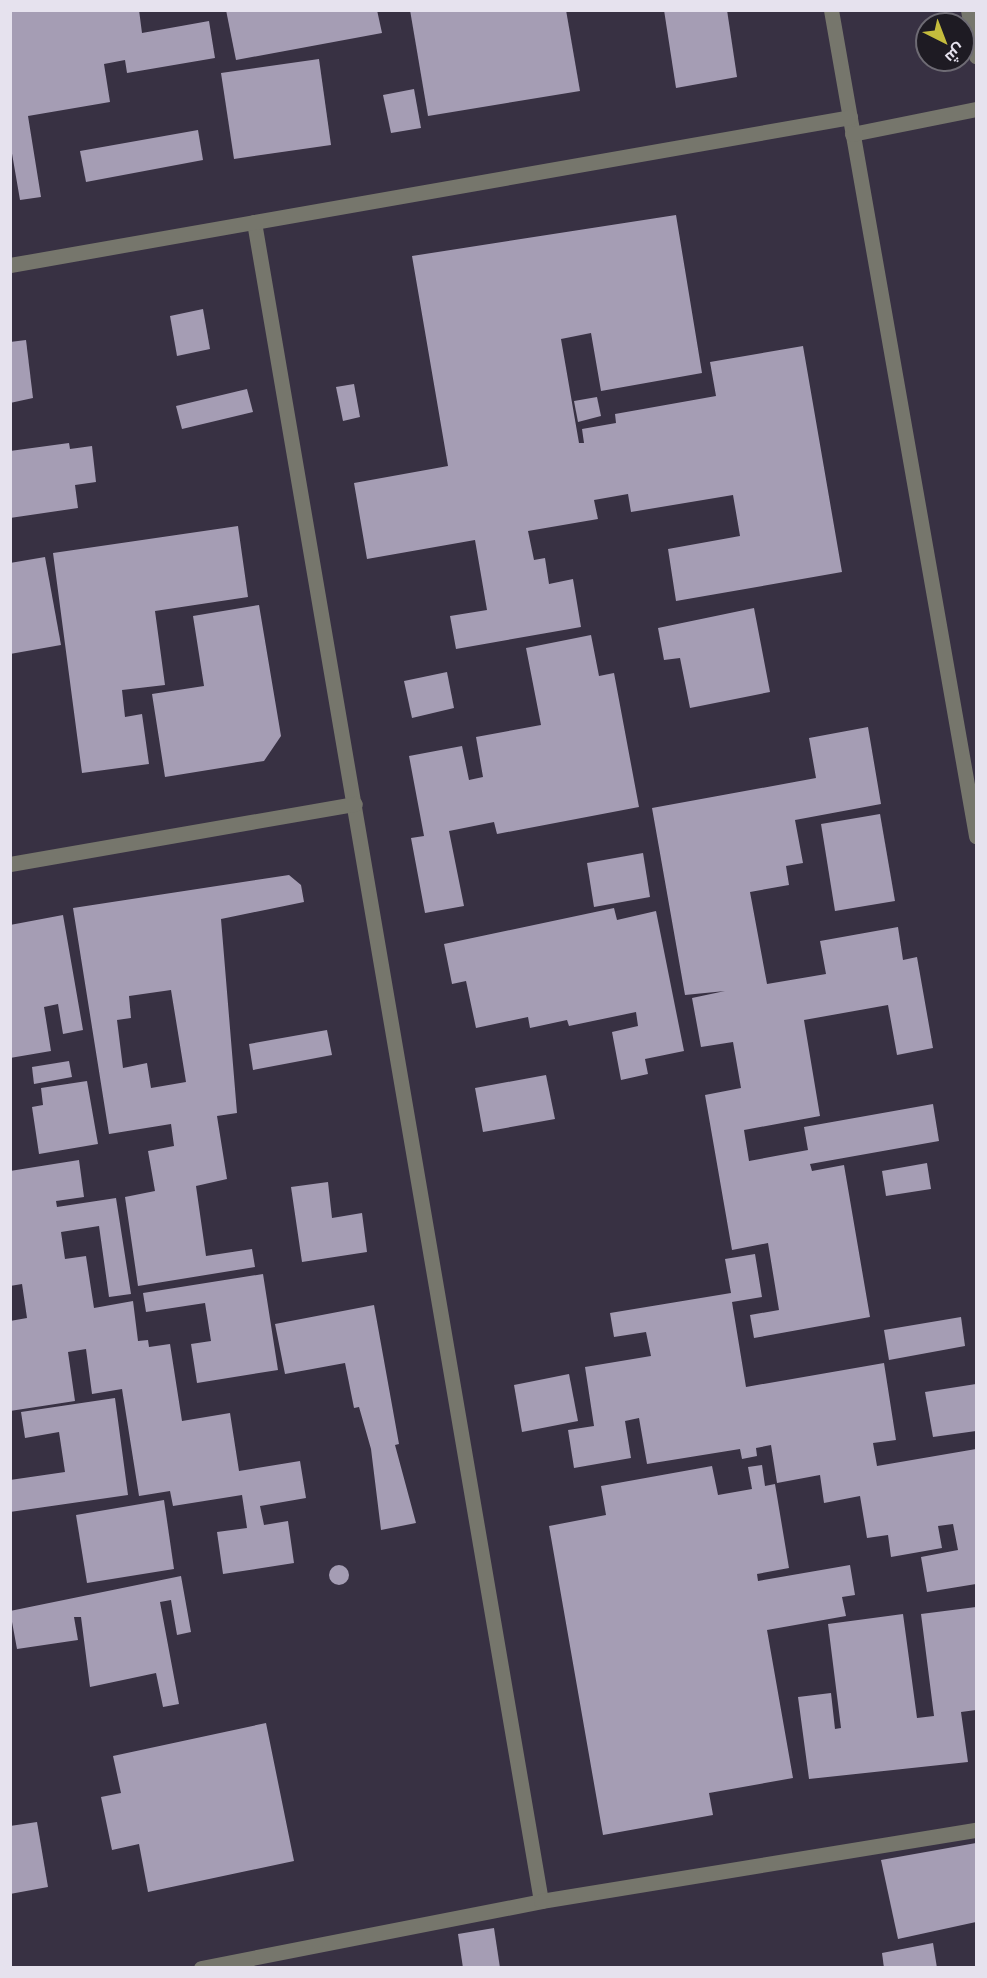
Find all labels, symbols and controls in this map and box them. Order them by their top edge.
north arrow [915,12,975,72]
text: ش [942,40,970,68]

